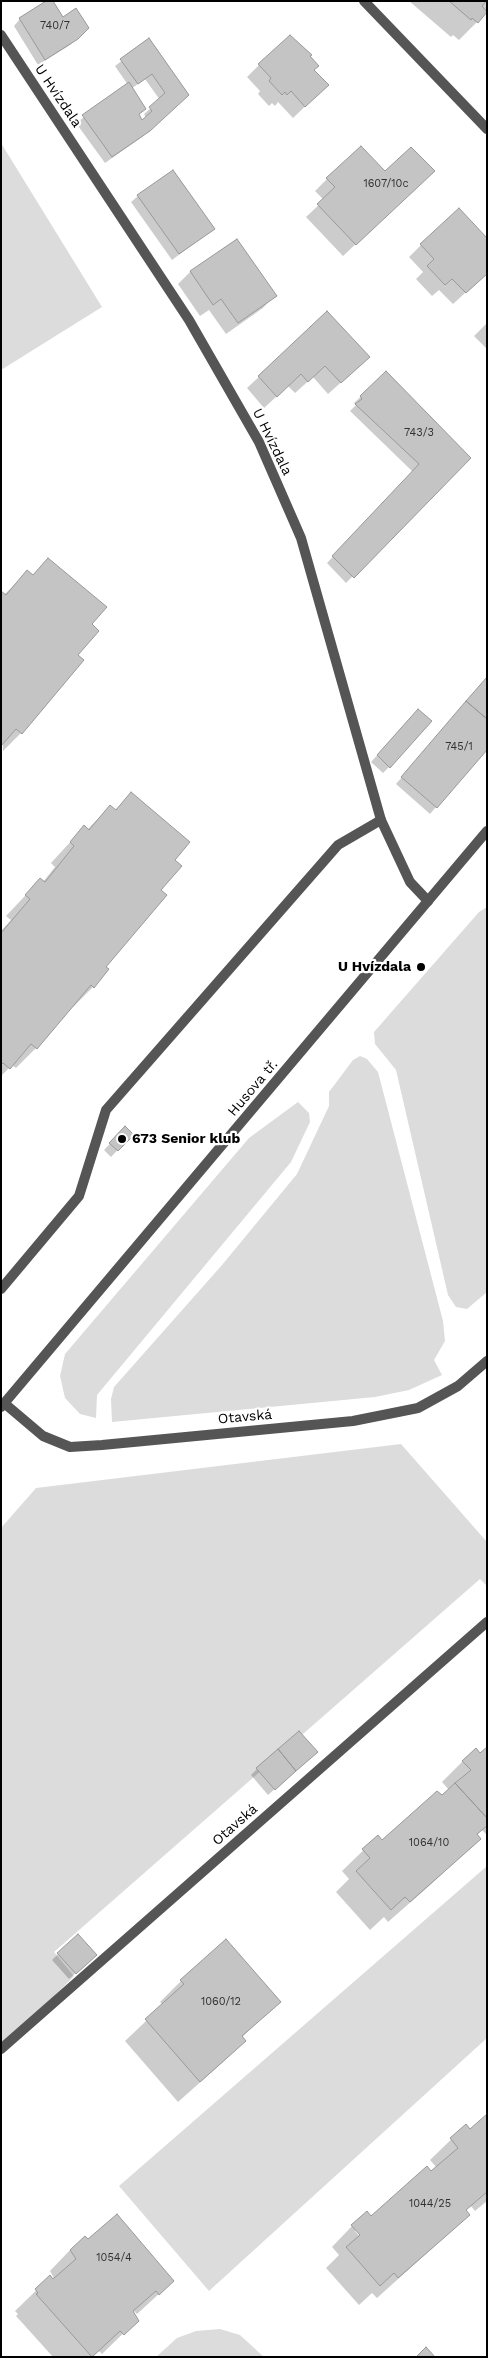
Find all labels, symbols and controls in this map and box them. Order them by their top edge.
house number: 740/7 [40,19,70,33]
street label: U Hvízdala [31,61,85,131]
house number: 1607/10c [363,177,409,191]
street label: U Hvízdala [249,406,295,478]
house number: 743/3 [404,426,434,440]
house number: 745/1 [445,740,473,754]
place label: U Hvízdala [338,959,411,975]
marker: U Hvízdala [415,961,427,973]
street label: Husova tř. [225,1056,281,1120]
place label: 673 Senior klub [132,1131,240,1147]
marker: 673 Senior klub [116,1133,128,1145]
street label: Otavská [217,1406,273,1428]
street label: Otavská [209,1801,261,1849]
house number: 1064/10 [409,1836,449,1850]
house number: 1060/12 [201,1995,241,2009]
house number: 1044/25 [409,2197,451,2211]
house number: 1054/4 [96,2251,132,2265]

